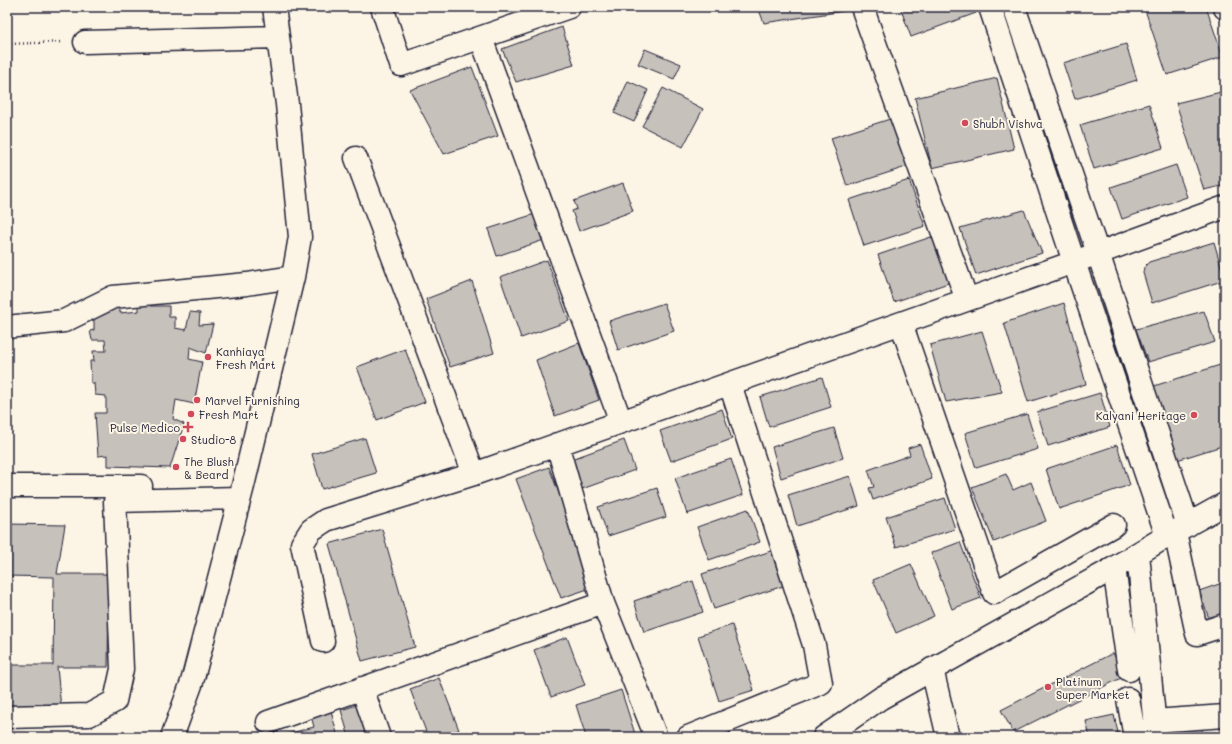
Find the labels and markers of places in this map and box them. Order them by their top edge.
place label: Shubh Vishva [973,116,1043,131]
marker: Shubh Vishva [960,118,970,128]
place label: Kanhiaya Fresh Mart [216,344,276,372]
marker: Kanhiaya Fresh Mart [203,352,213,362]
place label: Marvel Furnishing [205,393,300,408]
marker: Marvel Furnishing [192,395,202,405]
place label: Fresh Mart [199,407,259,422]
place label: Kalyani Heritage [1096,408,1186,423]
marker: Fresh Mart [186,409,196,419]
marker: Kalyani Heritage [1189,410,1199,420]
place label: Pulse Medico [110,420,180,435]
marker: Pulse Medico [183,422,193,432]
place label: Studio-8 [191,432,237,447]
marker: Studio-8 [178,434,188,444]
place label: The Blush & Beard [184,454,234,482]
marker: The Blush & Beard [171,462,181,472]
place label: Platinum Super Market [1056,674,1130,702]
marker: Platinum Super Market [1043,682,1053,692]

